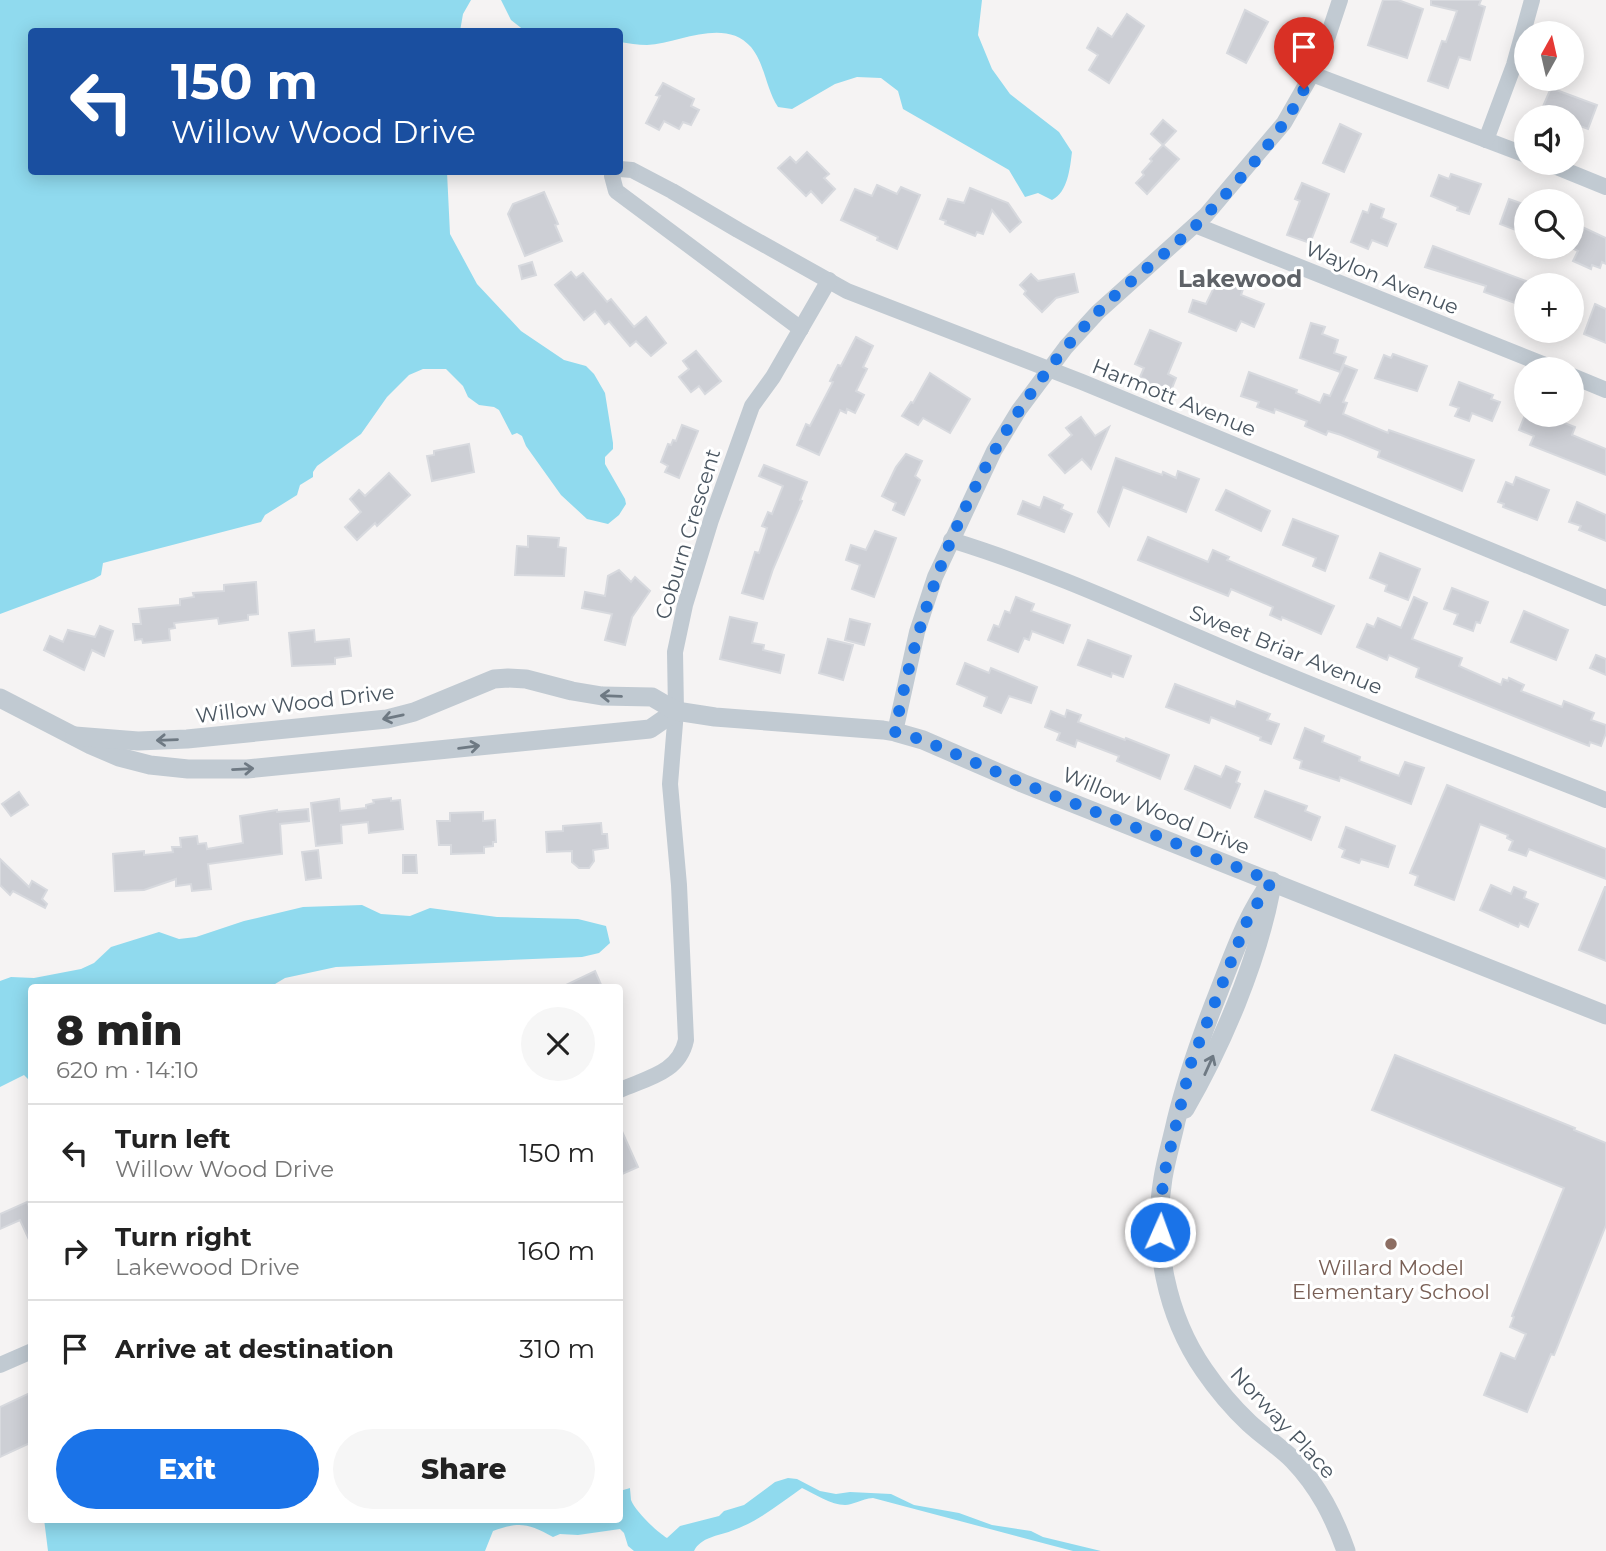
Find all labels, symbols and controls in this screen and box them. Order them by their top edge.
pin [1274,17,1334,89]
north arrow [1514,21,1584,91]
map controls [1514,21,1584,427]
icon: arrive [1285,28,1323,66]
text: 150 m [171,52,318,111]
icon: left [56,56,147,147]
button: sound [1514,105,1584,175]
text: Willow Wood Drive [171,112,476,151]
button: search [1514,189,1584,259]
street label: Waylon Avenue [1302,235,1463,320]
district label: Lakewood [1178,265,1302,293]
button: + [1514,273,1584,343]
street label: Harmott Avenue [1089,353,1260,442]
button: − [1514,357,1584,427]
street label: Coburn Crescent [650,446,725,622]
street label: Sweet Briar Avenue [1186,599,1386,700]
street label: Willow Wood Drive [194,679,396,728]
one-way arrow [600,690,623,703]
one-way arrow [382,710,405,724]
one-way arrow [155,733,178,746]
one-way arrow [457,741,480,754]
street label: Willow Wood Drive [1059,761,1254,860]
one-way arrow [231,762,253,775]
text: 8 min [56,1004,183,1056]
button: close [521,1007,595,1081]
one-way arrow [1203,1055,1216,1076]
text: 620 m · 14:10 [56,1056,199,1084]
text: Turn left [115,1123,231,1155]
icon: left [56,1134,94,1172]
text: 150 m [519,1137,595,1169]
text: Willow Wood Drive [115,1155,334,1183]
position arrow [1123,1195,1197,1269]
text: Turn right [115,1221,251,1253]
icon: right [56,1232,94,1270]
text: 160 m [518,1235,595,1267]
marker: Willard Model Elementary School [1383,1236,1399,1252]
text: Lakewood Drive [115,1253,300,1281]
place label: Willard Model Elementary School [1292,1255,1490,1304]
icon: arrive [56,1330,94,1368]
text: Arrive at destination [115,1333,394,1365]
text: 310 m [519,1333,595,1365]
street label: Norway Place [1225,1362,1341,1484]
button: Exit [56,1429,319,1509]
button: Share [333,1429,595,1509]

